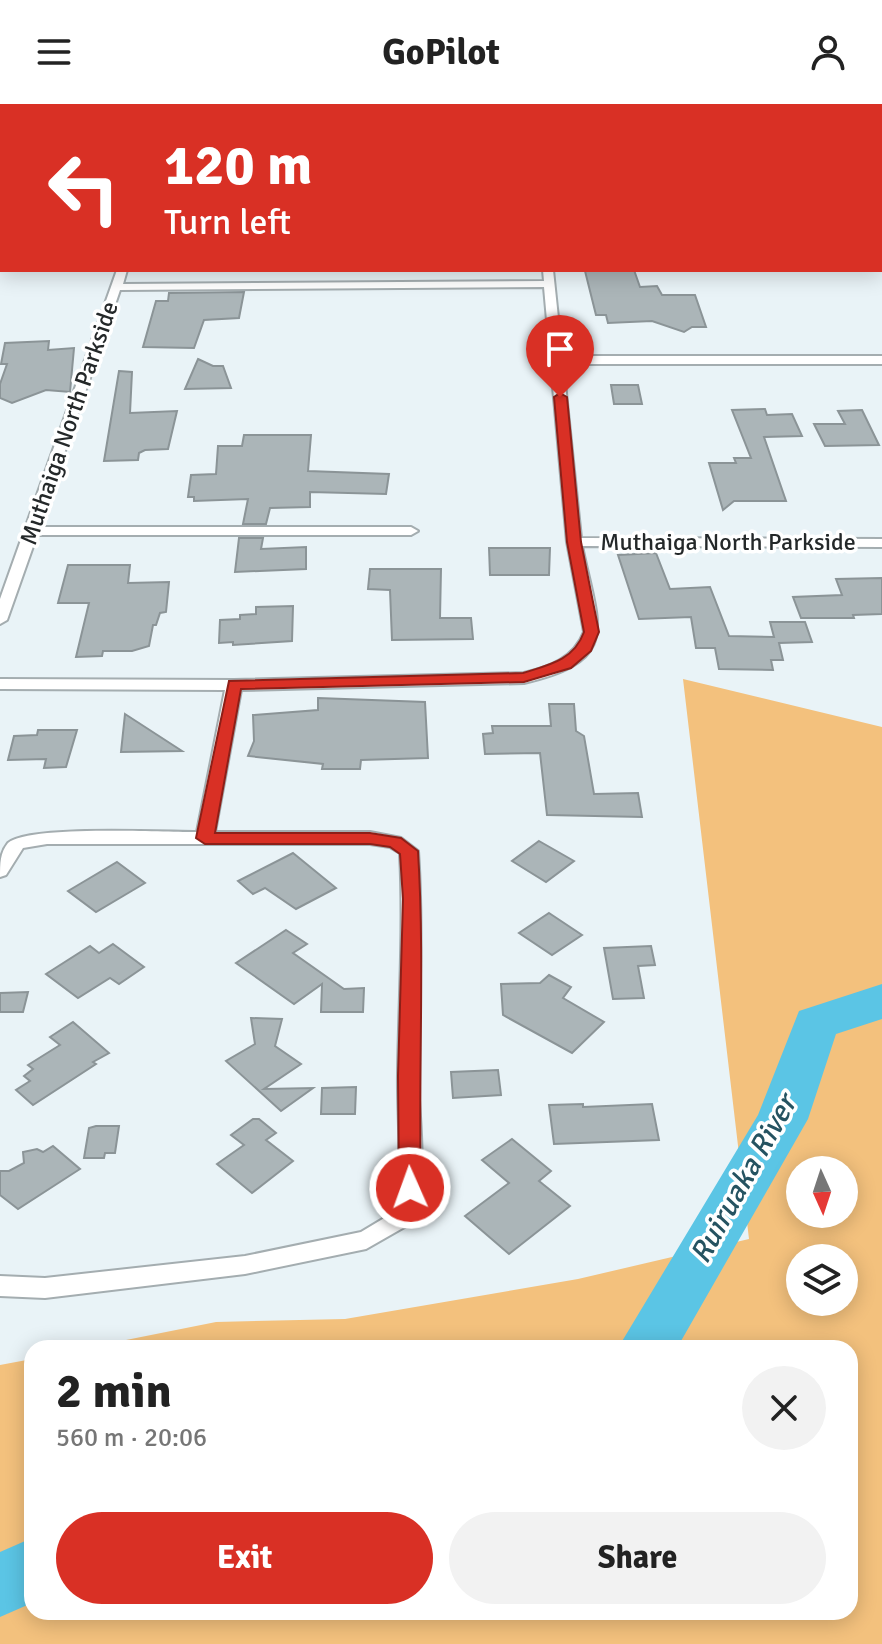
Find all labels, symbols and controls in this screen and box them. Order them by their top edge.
icon: menu [32,30,76,74]
text: GoPilot [382,30,500,75]
icon: person [806,30,850,74]
text: 120 m [164,131,312,200]
icon: left [32,136,136,240]
text: Turn left [164,200,291,245]
street label: Muthaiga North Parkside [13,297,125,549]
pin [526,315,594,397]
icon: arrive [538,327,582,371]
street label: Muthaiga North Parkside [600,527,856,557]
water label: Ruiruaka River [682,1085,807,1270]
position arrow [368,1146,452,1230]
north arrow [786,1156,858,1228]
map controls [786,1156,858,1316]
button: layers [786,1244,858,1316]
text: 2 min [56,1362,172,1421]
button: close [742,1366,826,1450]
text: 560 m · 20:06 [56,1422,207,1454]
button: Exit [56,1512,433,1604]
button: Share [449,1512,826,1604]

